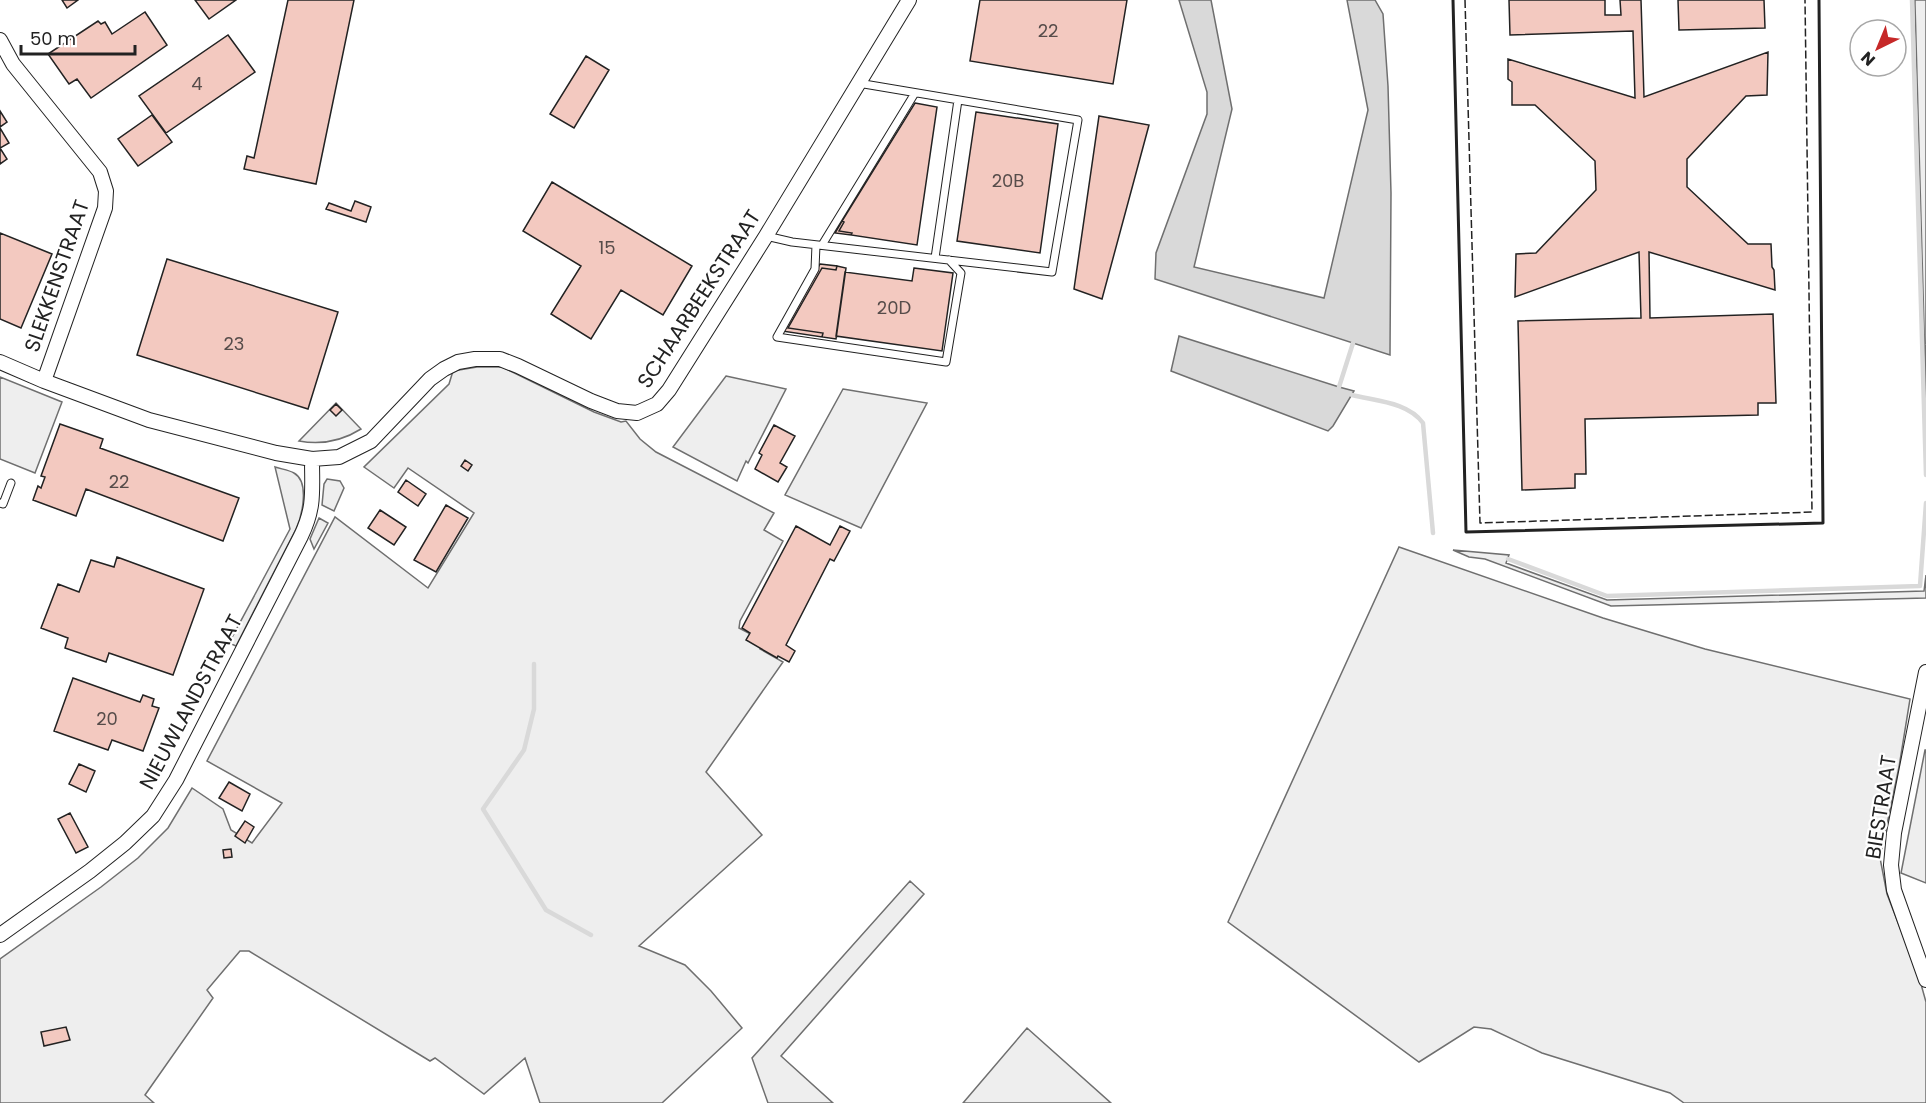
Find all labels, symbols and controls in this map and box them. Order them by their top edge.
scale bar [21,18,135,56]
house number: 22 [1038,18,1058,43]
north arrow [1848,18,1908,78]
text: 50 m [30,26,76,51]
text: N [1856,46,1880,71]
house number: 4 [191,71,203,96]
house number: 20B [992,168,1024,193]
street label: SLEKKENSTRAAT [17,196,96,356]
street label: SCHAARBEEKSTRAAT [630,204,767,394]
house number: 15 [598,235,616,260]
house number: 20D [877,295,911,320]
house number: 23 [224,331,244,356]
house number: 22 [109,469,129,494]
street label: NIEUWLANDSTRAAT [132,609,249,794]
house number: 20 [96,706,118,731]
street label: BIESTRAAT [1858,753,1903,861]

